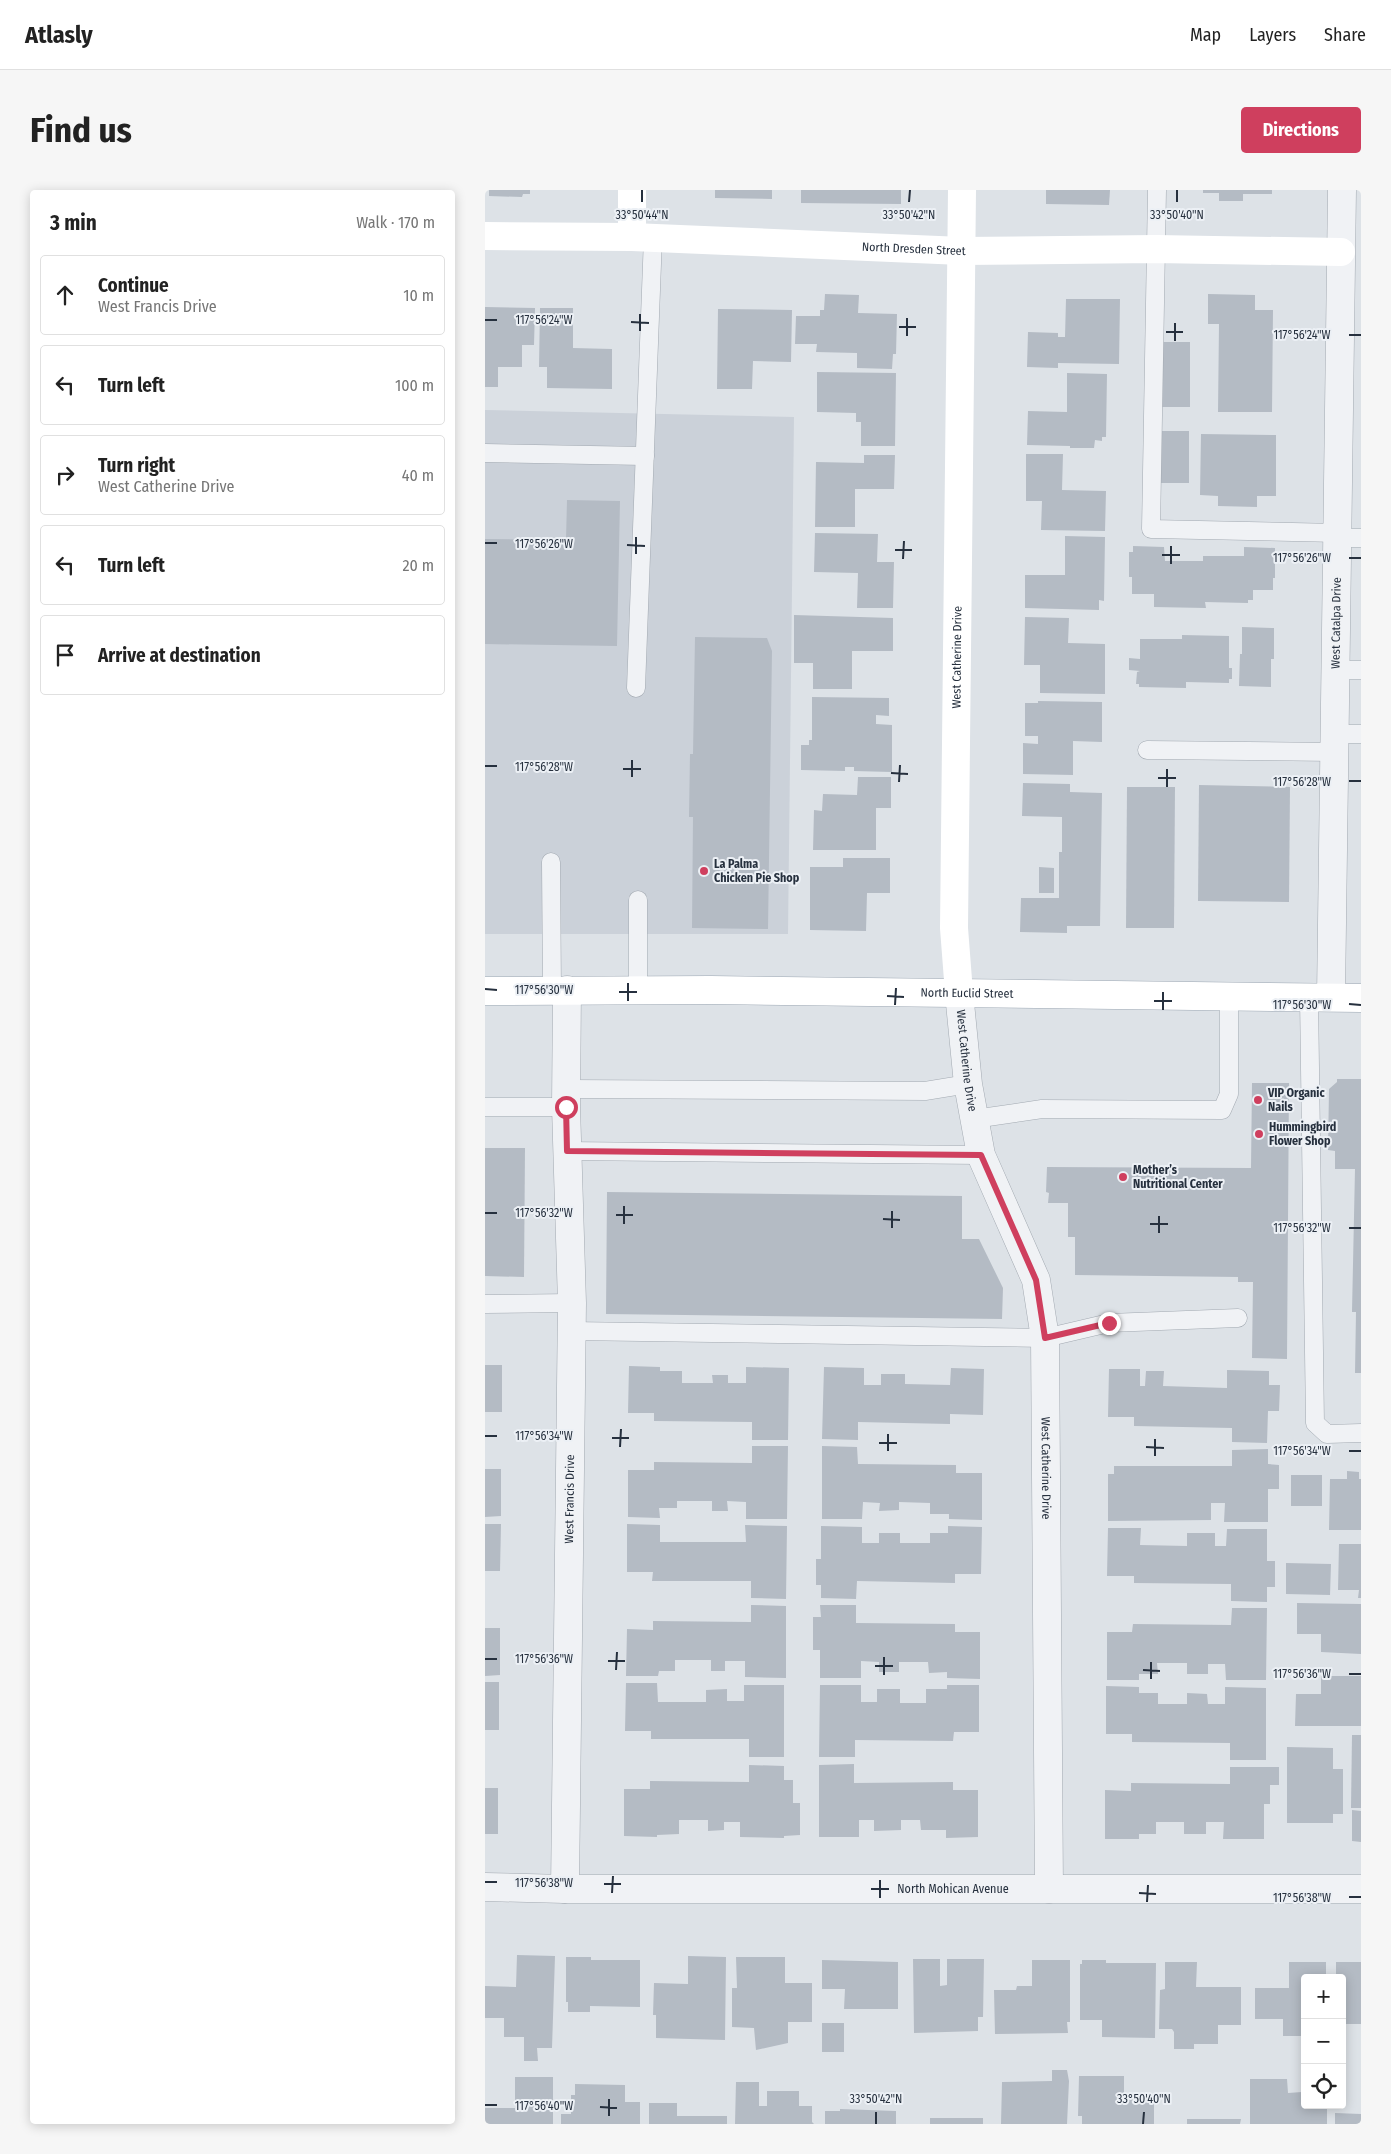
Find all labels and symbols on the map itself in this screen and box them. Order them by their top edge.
text: 33°50'44"N [616,208,668,222]
text: 33°50'42"N [883,208,935,222]
text: 33°50'40"N [1150,208,1204,222]
street label: North Dresden Street [862,240,966,258]
text: 117°56'24"W [515,313,573,327]
text: 117°56'24"W [1273,328,1331,342]
text: 117°56'26"W [515,537,573,551]
text: 117°56'26"W [1273,551,1331,565]
street label: West Catalpa Drive [1328,577,1344,669]
street label: West Catherine Drive [949,606,964,709]
text: 117°56'28"W [515,760,573,774]
text: 117°56'28"W [1273,775,1331,789]
place label: La Palma Chicken Pie Shop [714,857,800,885]
marker: La Palma Chicken Pie Shop [698,865,710,877]
text: 117°56'30"W [515,983,573,997]
street label: North Euclid Street [920,986,1014,1001]
text: 117°56'30"W [1273,998,1331,1012]
street label: West Catherine Drive [954,1009,980,1113]
place label: VIP Organic Nails [1267,1086,1325,1114]
marker: VIP Organic Nails [1252,1094,1264,1106]
route start [555,1096,578,1119]
place label: Hummingbird Flower Shop [1269,1120,1336,1148]
marker: Hummingbird Flower Shop [1253,1128,1265,1140]
place label: Mother’s Nutritional Center [1133,1163,1223,1191]
marker: Mother’s Nutritional Center [1117,1171,1129,1183]
text: 117°56'32"W [515,1206,573,1220]
text: 117°56'32"W [1273,1221,1331,1235]
route end [1098,1312,1121,1335]
street label: West Catherine Drive [1039,1417,1053,1520]
text: 117°56'34"W [515,1429,573,1443]
text: 117°56'34"W [1273,1444,1331,1458]
street label: West Francis Drive [562,1454,577,1544]
text: 117°56'36"W [515,1652,573,1666]
text: 117°56'36"W [1273,1667,1331,1681]
text: 117°56'38"W [515,1876,573,1890]
street label: North Mohican Avenue [897,1882,1009,1896]
text: 117°56'38"W [1273,1891,1331,1905]
text: 33°50'42"N [850,2092,902,2106]
text: 33°50'40"N [1117,2092,1171,2106]
text: 117°56'40"W [515,2099,573,2113]

